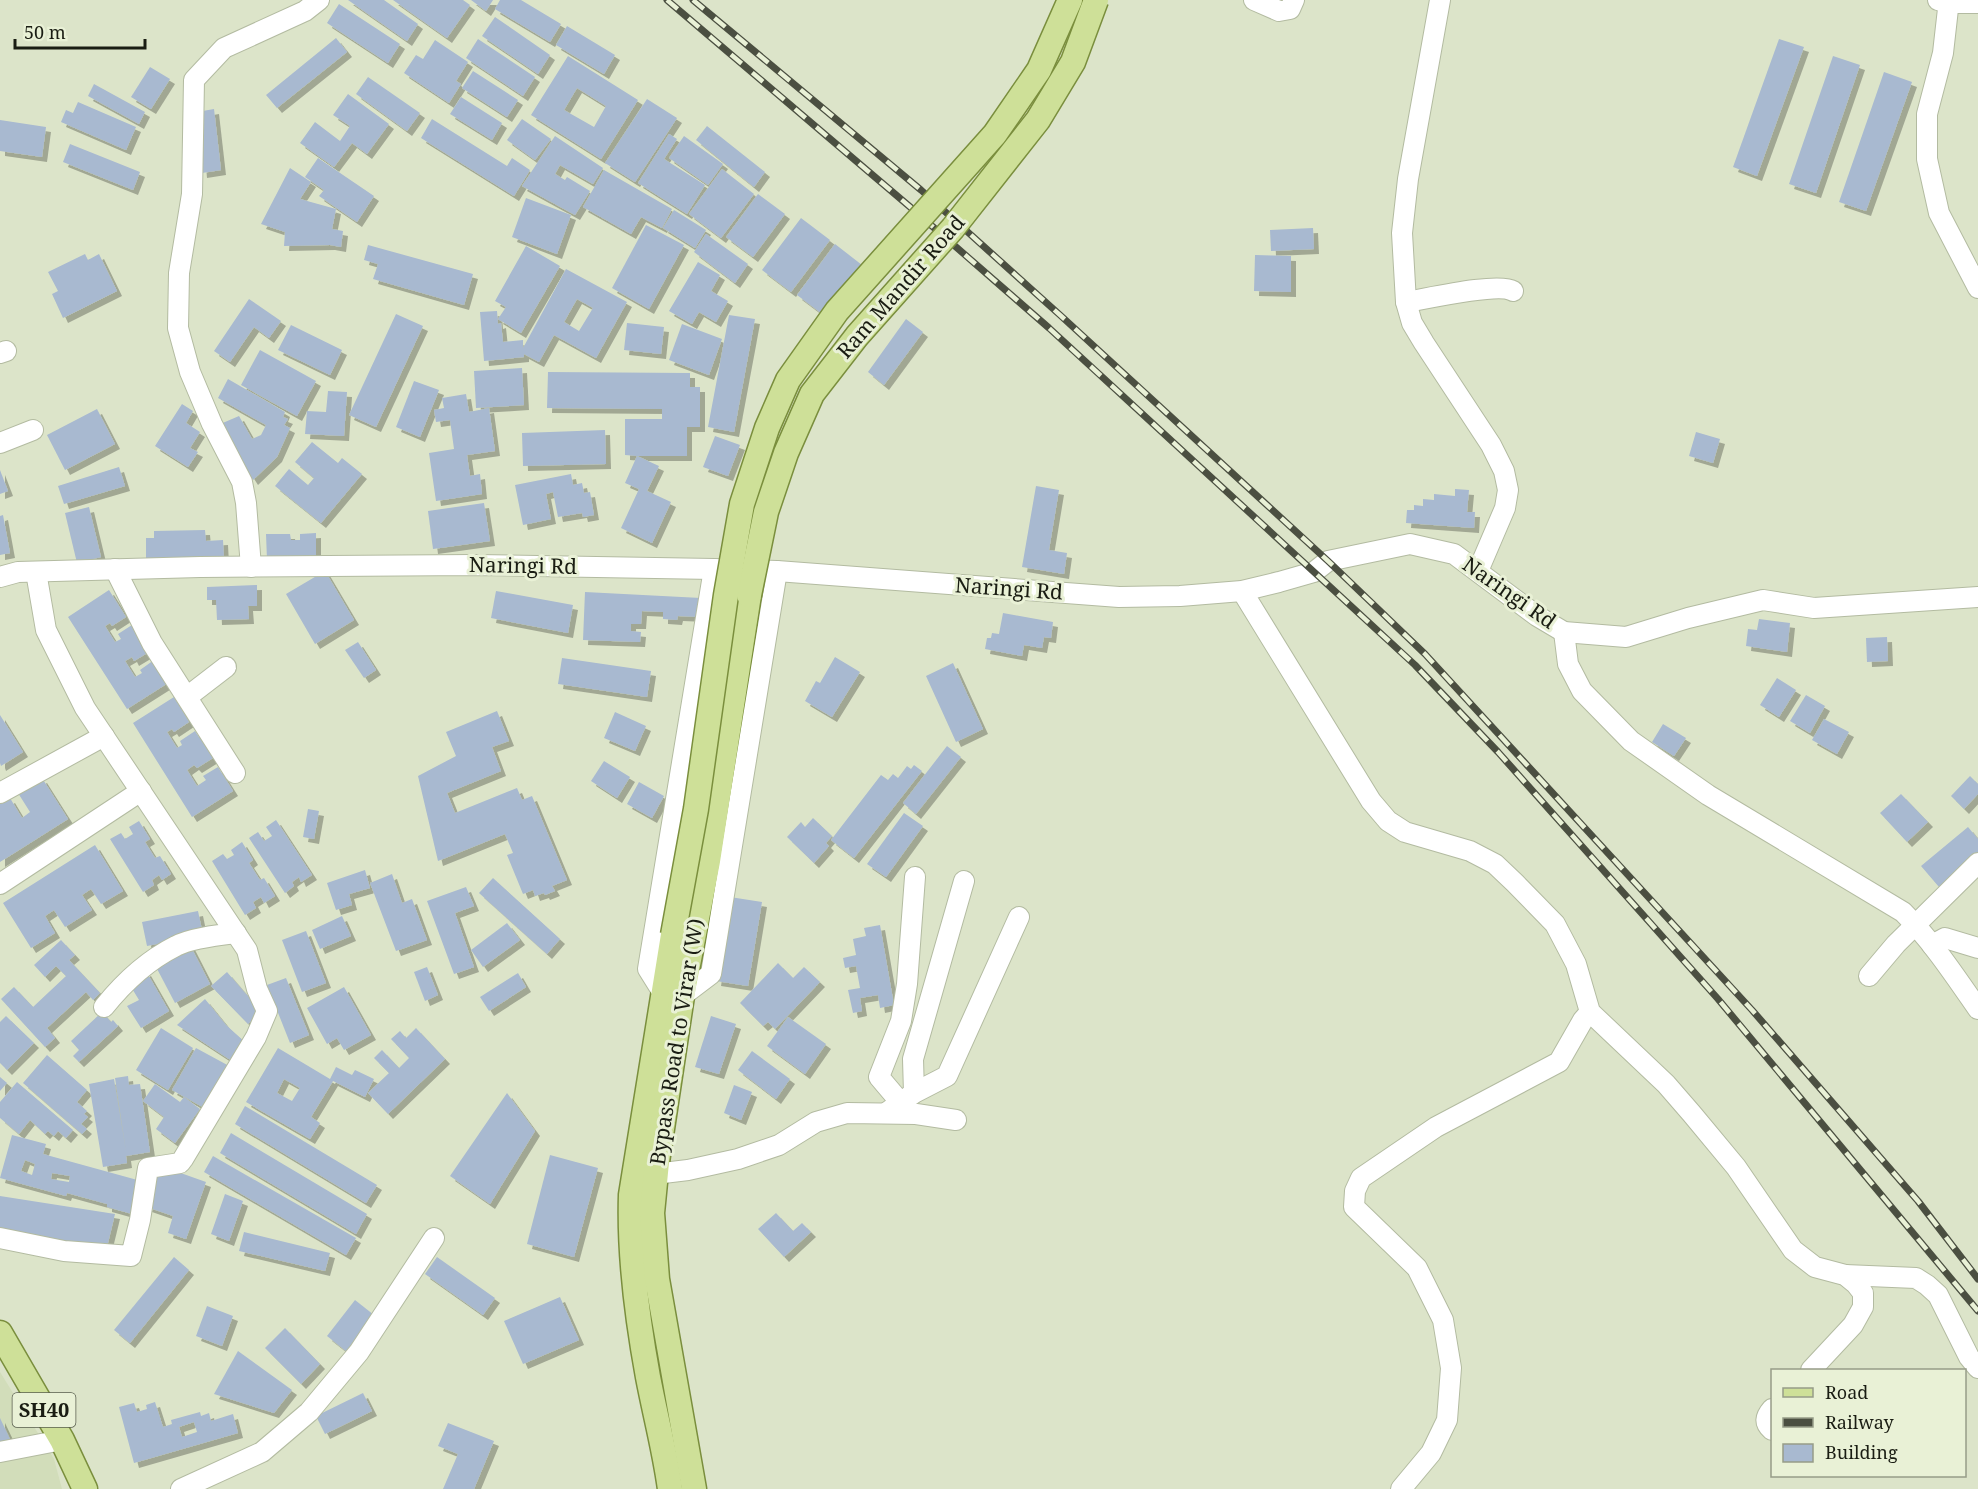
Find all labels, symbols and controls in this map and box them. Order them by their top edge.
scale bar [15,12,146,50]
text: 50 m [24,20,66,44]
street label: Ram Mandir Road [830,209,970,364]
street label: Naringi Rd [469,550,577,580]
street label: Naringi Rd [1457,550,1562,635]
street label: Naringi Rd [954,570,1064,606]
street label: Bypass Road to Virar (W) [643,916,709,1167]
legend [1771,1369,1966,1477]
text: Road [1825,1380,1868,1404]
road number: SH40 [12,1393,76,1427]
text: Railway [1825,1410,1895,1434]
text: Building [1825,1440,1898,1464]

